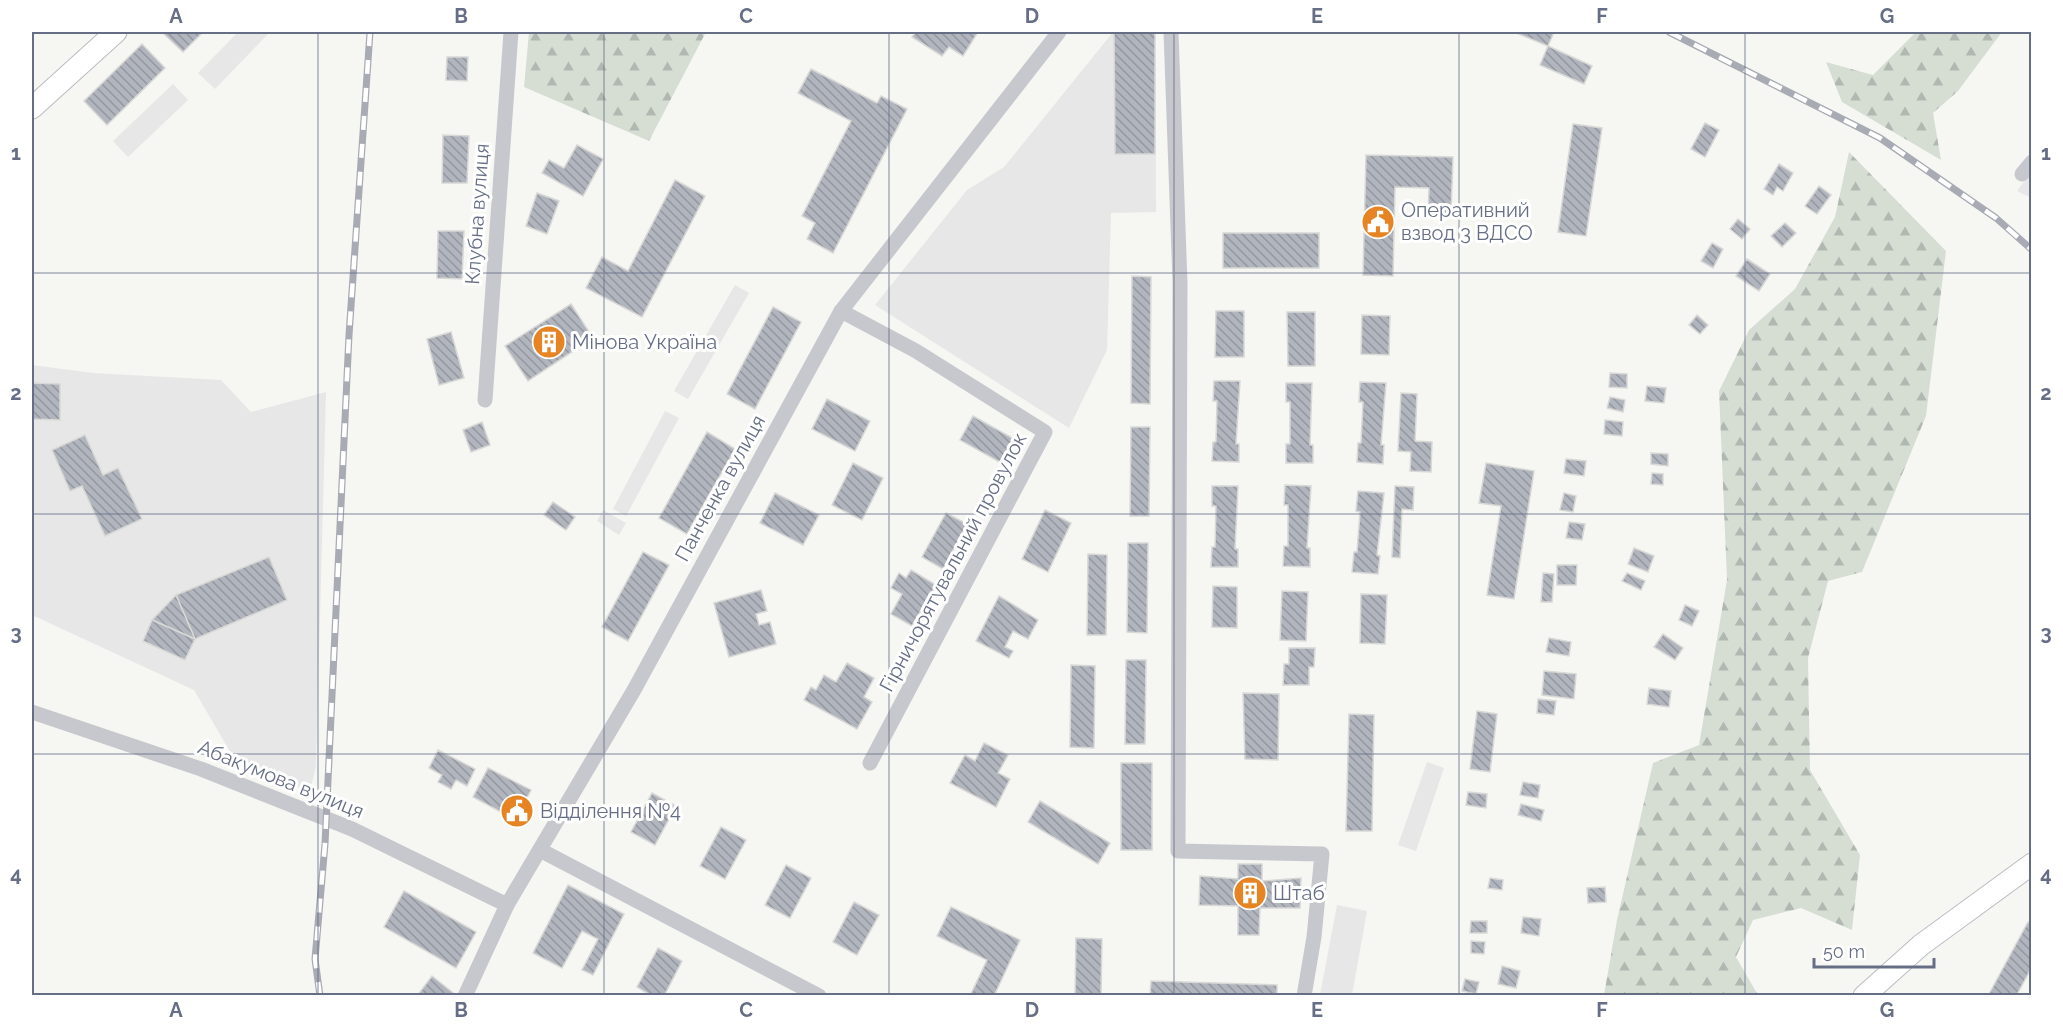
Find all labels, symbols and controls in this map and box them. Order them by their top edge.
text: A [169,4,183,28]
text: B [454,4,468,28]
text: C [739,4,753,28]
text: D [1025,4,1039,28]
text: E [1311,4,1323,28]
text: F [1596,4,1608,28]
text: G [1880,4,1894,28]
text: 1 [11,141,21,165]
text: 1 [2041,141,2051,165]
street label: Клубна вулиця [460,143,494,285]
place label: Оперативний взвод 3 ВДСО [1401,198,1533,245]
public building icon: Оперативний взвод 3 ВДСО [1360,204,1396,240]
building icon: Мінова Україна [531,324,567,360]
place label: Мінова Україна [572,330,717,354]
text: 2 [10,381,22,405]
text: 2 [2040,381,2052,405]
street label: Панченка вулиця [670,411,770,565]
street label: Гірничорятувальний провулок [874,428,1032,696]
text: 3 [10,621,22,645]
text: 3 [2040,621,2052,645]
street label: Абакумова вулиця [195,735,367,823]
public building icon: Відділення №4 [499,793,535,829]
place label: Відділення №4 [540,799,681,823]
text: 4 [10,862,22,886]
text: 4 [2040,862,2052,886]
building icon: Штаб [1232,875,1268,911]
place label: Штаб [1273,881,1325,905]
scale bar [1814,931,1934,969]
text: 50 m [1823,941,1865,962]
text: A [169,998,183,1022]
text: B [454,998,468,1022]
text: C [739,998,753,1022]
text: D [1025,998,1039,1022]
text: E [1311,998,1323,1022]
text: F [1596,998,1608,1022]
text: G [1880,998,1894,1022]

